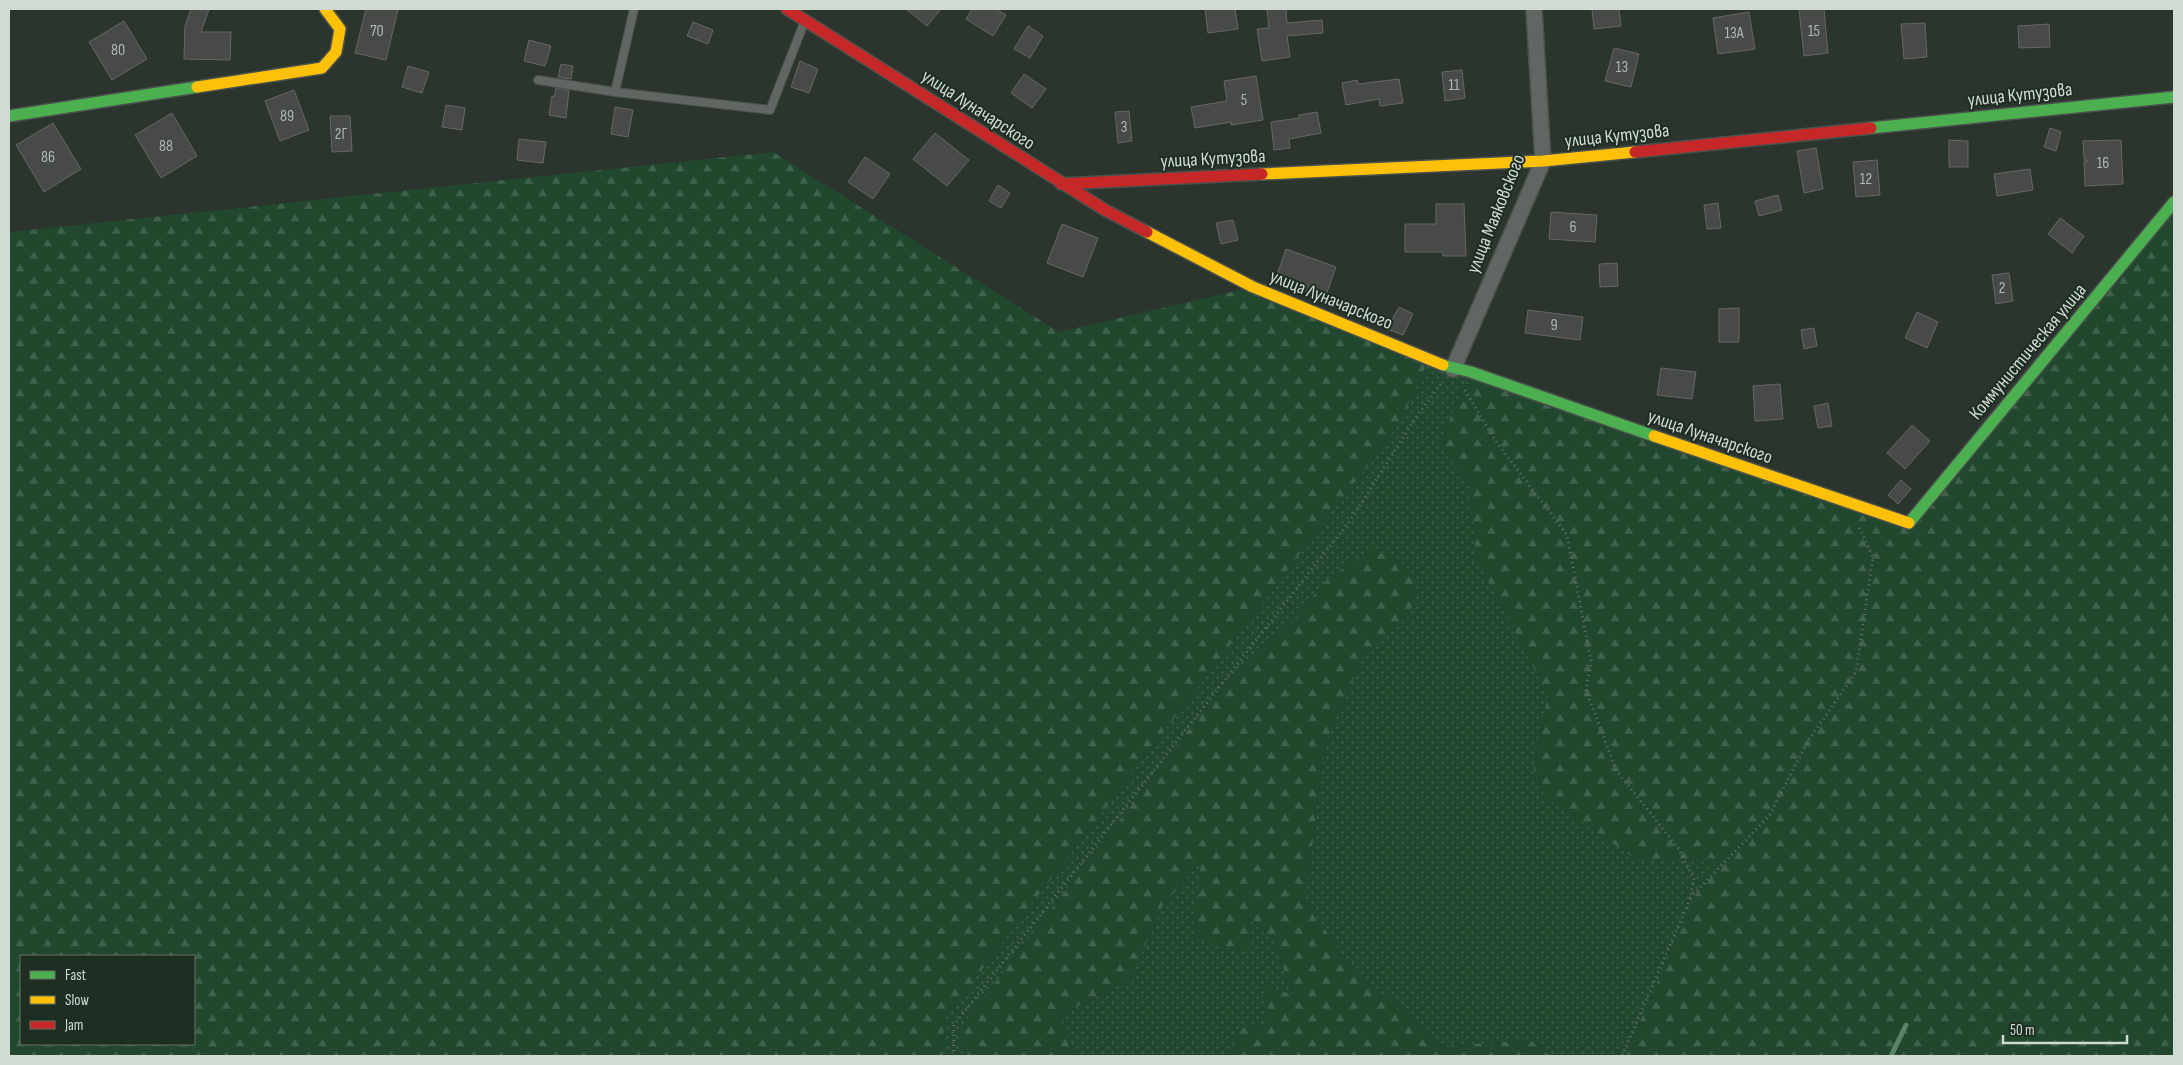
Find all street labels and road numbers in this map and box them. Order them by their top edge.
street label: улица Луначарского [917,65,1039,155]
street label: улица Кутузова [1967,78,2073,112]
street label: улица Кутузова [1564,119,1670,153]
street label: улица Кутузова [1160,145,1266,173]
street label: улица Маяковского [1462,151,1530,277]
street label: улица Луначарского [1266,265,1396,335]
street label: Коммунистическая улица [1964,279,2092,425]
street label: улица Луначарского [1645,405,1775,469]

